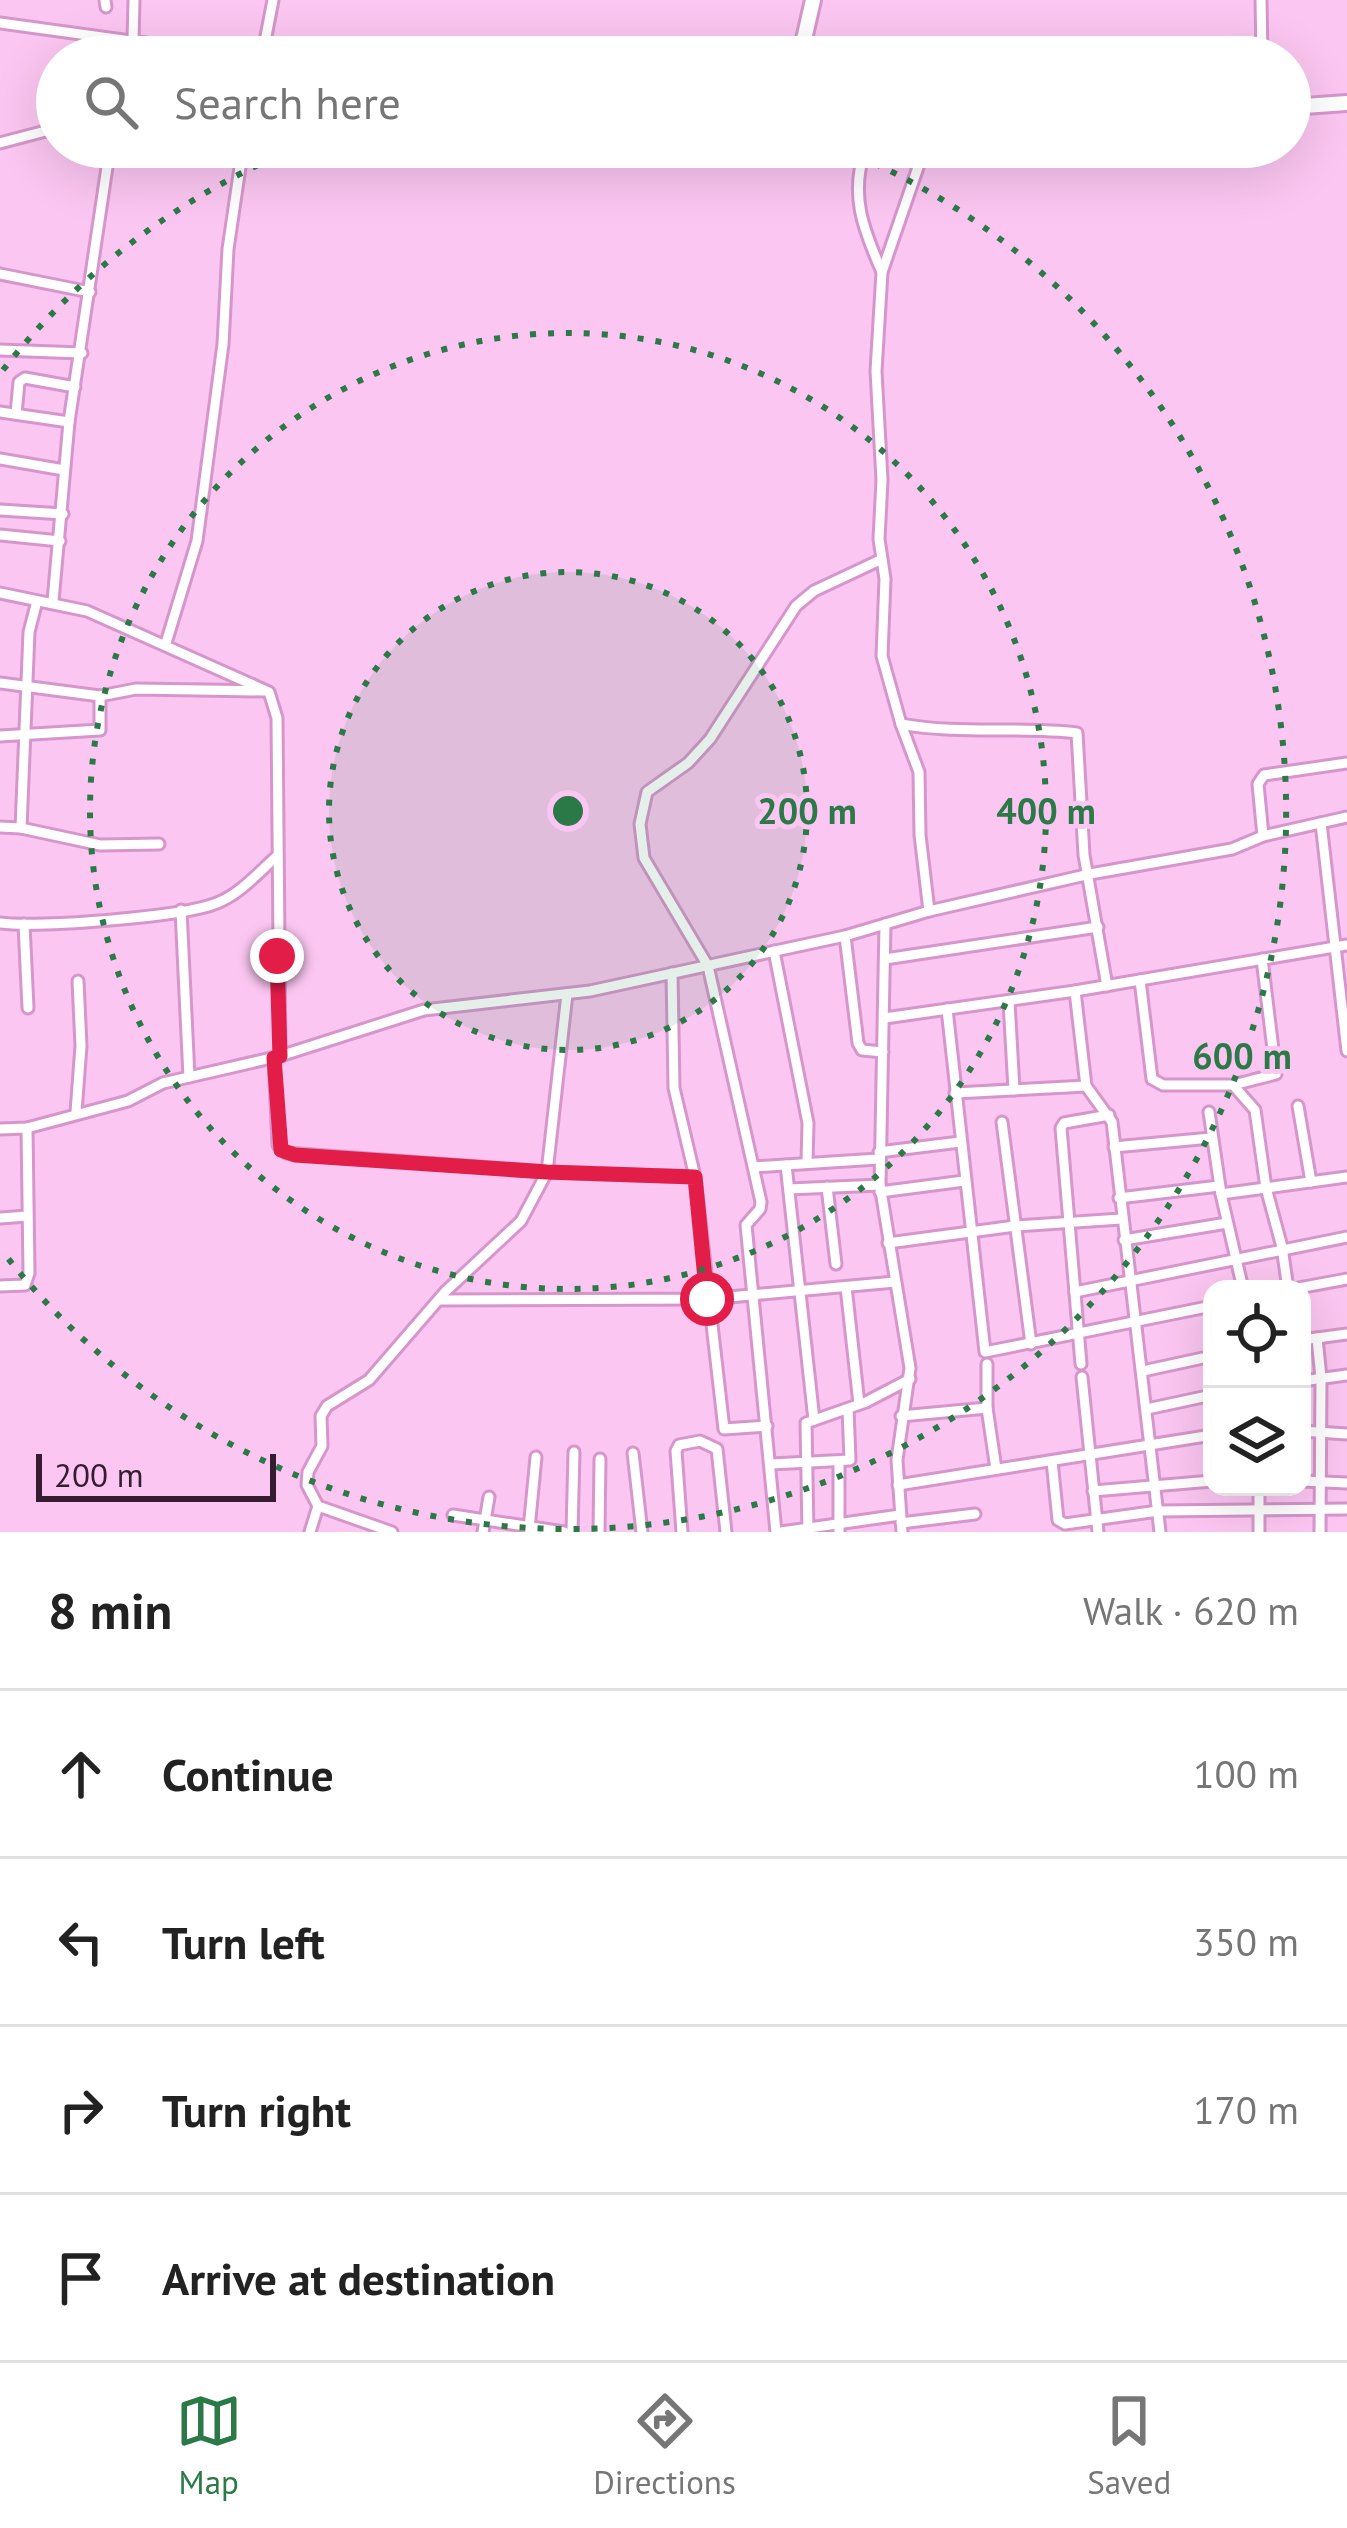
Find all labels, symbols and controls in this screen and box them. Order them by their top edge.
search box [36,36,1311,168]
icon: search [78,69,144,135]
text: Search here [174,73,401,131]
text: 200 m [757,787,857,834]
text: 400 m [996,787,1096,834]
centre of rings [547,790,589,832]
route end [250,929,304,983]
text: 600 m [1192,1032,1292,1079]
route start [680,1272,734,1326]
map controls [1203,1280,1311,1496]
button: locate [1203,1280,1311,1388]
button: layers [1203,1388,1311,1496]
scale bar [36,1448,276,1501]
text: 200 m [54,1453,144,1496]
text: 8 min [48,1577,172,1643]
text: Walk · 620 m [1083,1585,1299,1636]
icon: ahead [48,1741,114,1807]
text: Continue [162,1745,334,1803]
text: 100 m [1193,1748,1299,1799]
icon: left [48,1909,114,1975]
text: Turn left [162,1913,325,1971]
text: 350 m [1193,1916,1299,1967]
icon: right [48,2077,114,2143]
text: Turn right [162,2081,351,2139]
text: 170 m [1193,2084,1299,2135]
icon: arrive [48,2245,114,2311]
text: Arrive at destination [162,2249,555,2307]
tab: Map [176,2388,242,2503]
tab: Directions [593,2388,736,2503]
tab: Saved [1087,2388,1171,2503]

